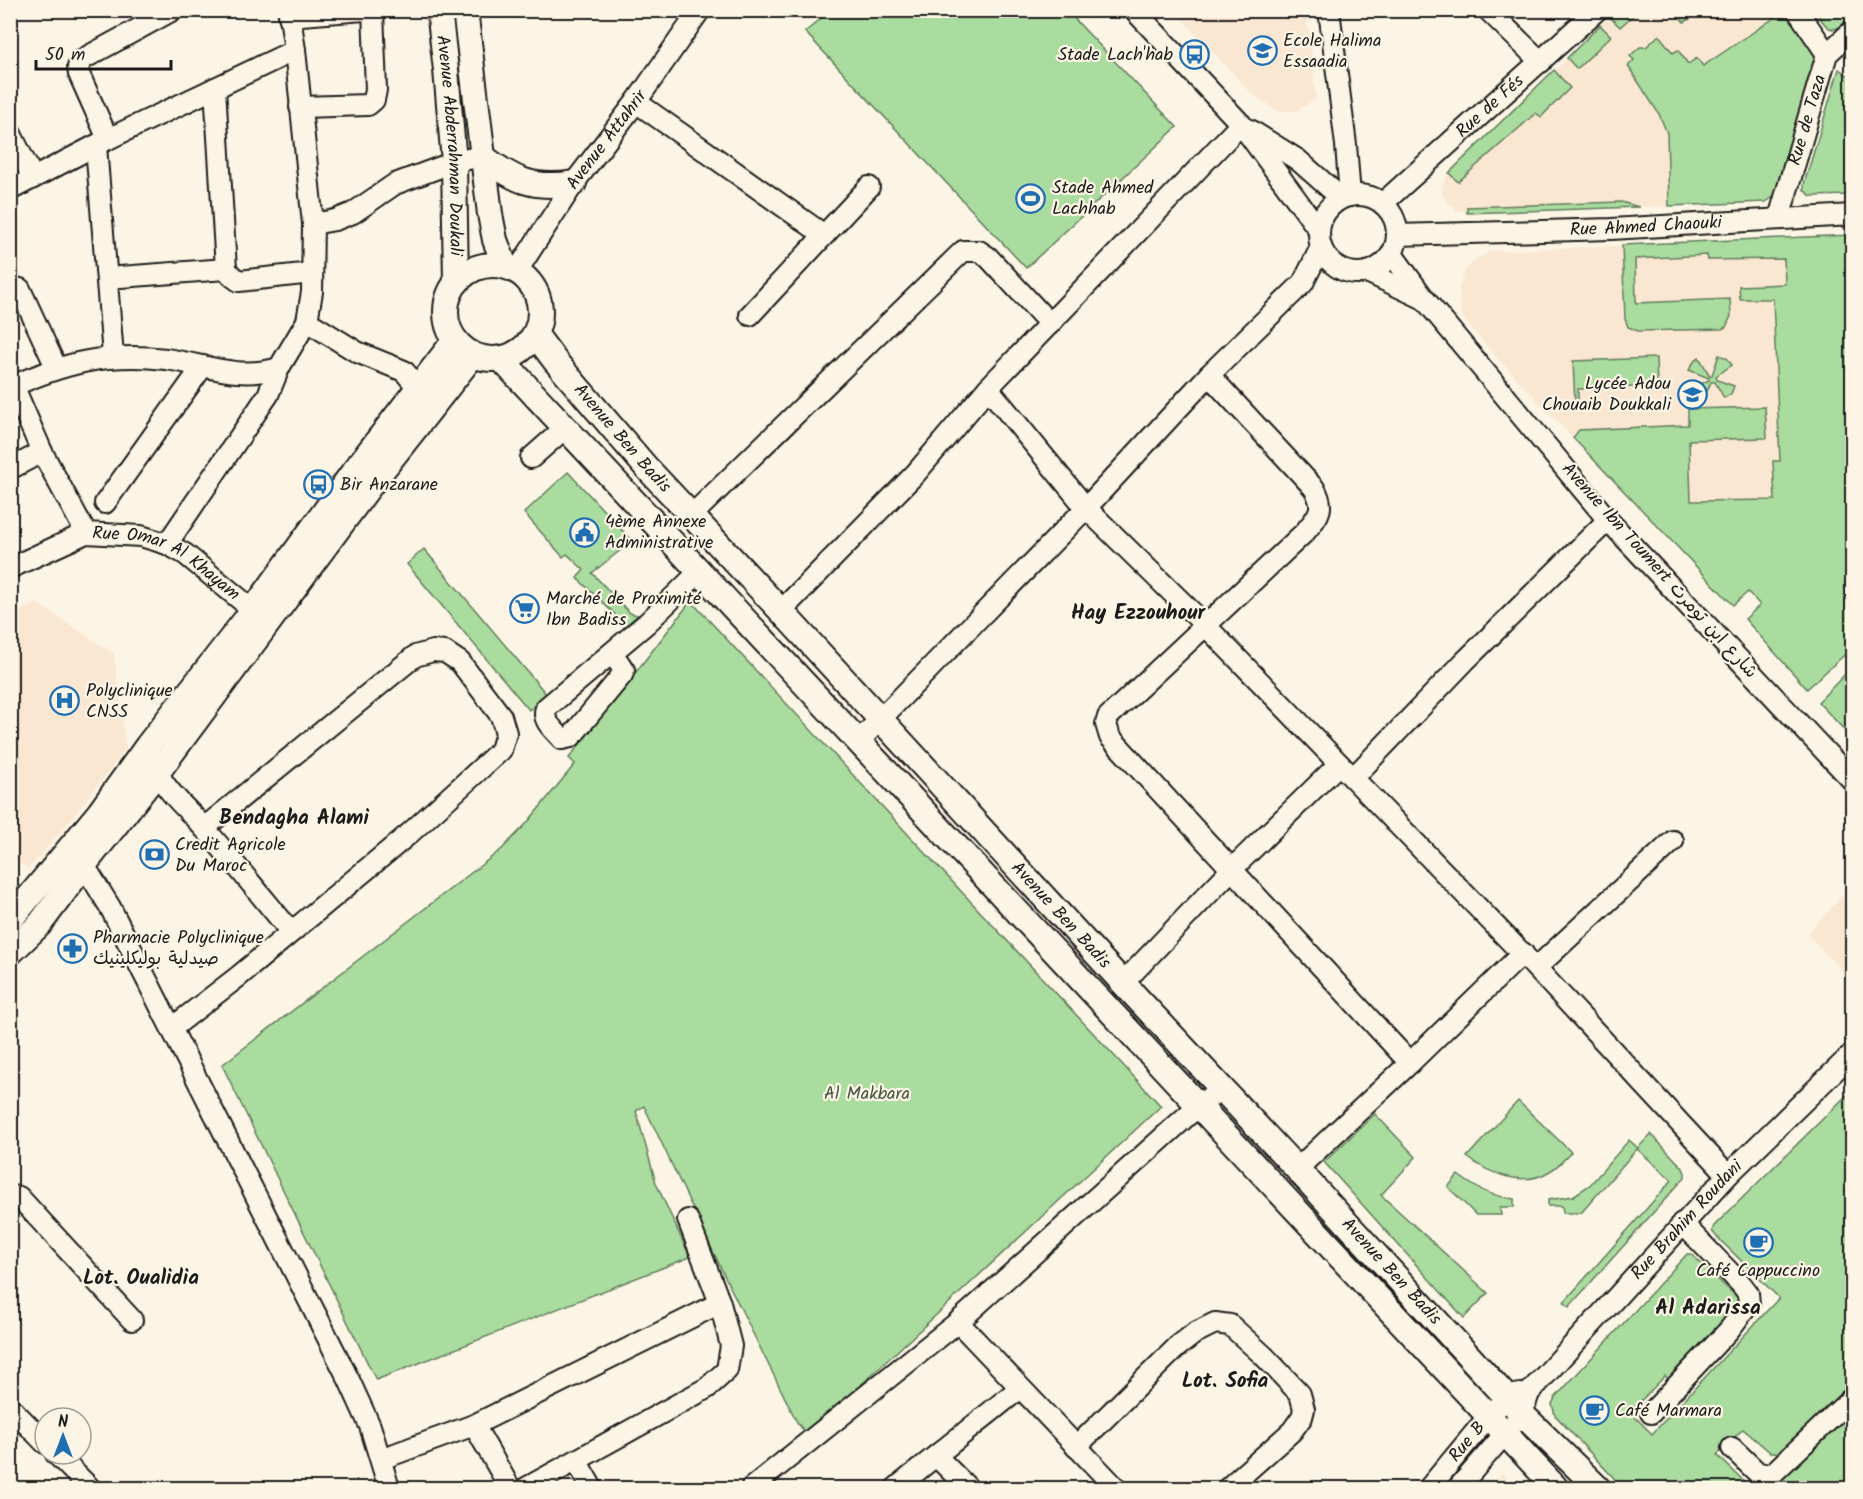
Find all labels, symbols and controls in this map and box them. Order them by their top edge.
place label: Ecole Halima Essaadia [1283,27,1381,77]
scale bar [36,33,171,71]
street label: Avenue Abderrahman Doukali [428,33,470,257]
school or university icon: Ecole Halima Essaadia [1246,35,1278,67]
bus stop icon: Stade Lach'hab [1178,39,1210,71]
text: 50 m [45,41,85,70]
place label: Stade Lach'hab [1058,41,1174,70]
street label: Rue de Fés [1449,68,1531,145]
street label: Rue de Taza [1781,71,1835,169]
street label: Avenue Attahrir [559,83,655,196]
place label: Stade Ahmed Lachhab [1052,174,1154,224]
sports icon: Stade Ahmed Lachhab [1015,182,1047,214]
street label: Rue Ahmed Chaouki [1569,208,1723,245]
place label: Lycée Adou Chouaib Doukkali [1542,370,1672,420]
street label: Avenue Ben Badis [566,377,678,500]
school or university icon: Lycée Adou Chouaib Doukkali [1676,378,1708,410]
street label: Avenue Ibn Toumert شارع ابن تومرت [1554,456,1764,686]
bus stop icon: Bir Anzarane [303,469,335,501]
place label: Bir Anzarane [340,471,438,500]
place label: 4ème Annexe Administrative [605,508,713,558]
public building icon: 4ème Annexe Administrative [568,516,600,548]
street label: Rue Omar Al Khayam [91,519,246,608]
place label: Marché de Proximité Ibn Badiss [546,585,702,635]
supermarket icon: Marché de Proximité Ibn Badiss [509,593,541,625]
district label: Hay Ezzouhour [1071,597,1206,630]
place label: Polyclinique CNSS [86,677,173,727]
hospital icon: Polyclinique CNSS [49,685,81,717]
district label: Bendagha Alami [219,802,369,835]
place label: Credit Agricole Du Maroc [175,831,286,881]
bank icon: Credit Agricole Du Maroc [138,839,170,871]
street label: Avenue Ben Badis [1004,855,1118,976]
place label: Pharmacie Polyclinique صيدلية بوليكلينيك [93,924,264,974]
pharmacy icon: Pharmacie Polyclinique صيدلية بوليكلينيك [56,932,88,964]
park label: Al Makbara [824,1080,910,1109]
street label: Rue Brahim Roudani [1624,1153,1750,1287]
street label: Avenue Ben Badis [1334,1211,1449,1332]
cafe icon: Café Cappuccino [1742,1226,1774,1258]
place label: Café Cappuccino [1696,1257,1820,1286]
district label: Lot. Oualidia [83,1262,199,1295]
district label: Al Adarissa [1655,1292,1761,1325]
district label: Lot. Sofia [1182,1365,1268,1398]
cafe icon: Café Marmara [1578,1395,1610,1427]
place label: Café Marmara [1615,1397,1722,1426]
north arrow [33,1406,93,1466]
text: N [58,1410,68,1435]
street label: Rue B [1442,1415,1493,1469]

